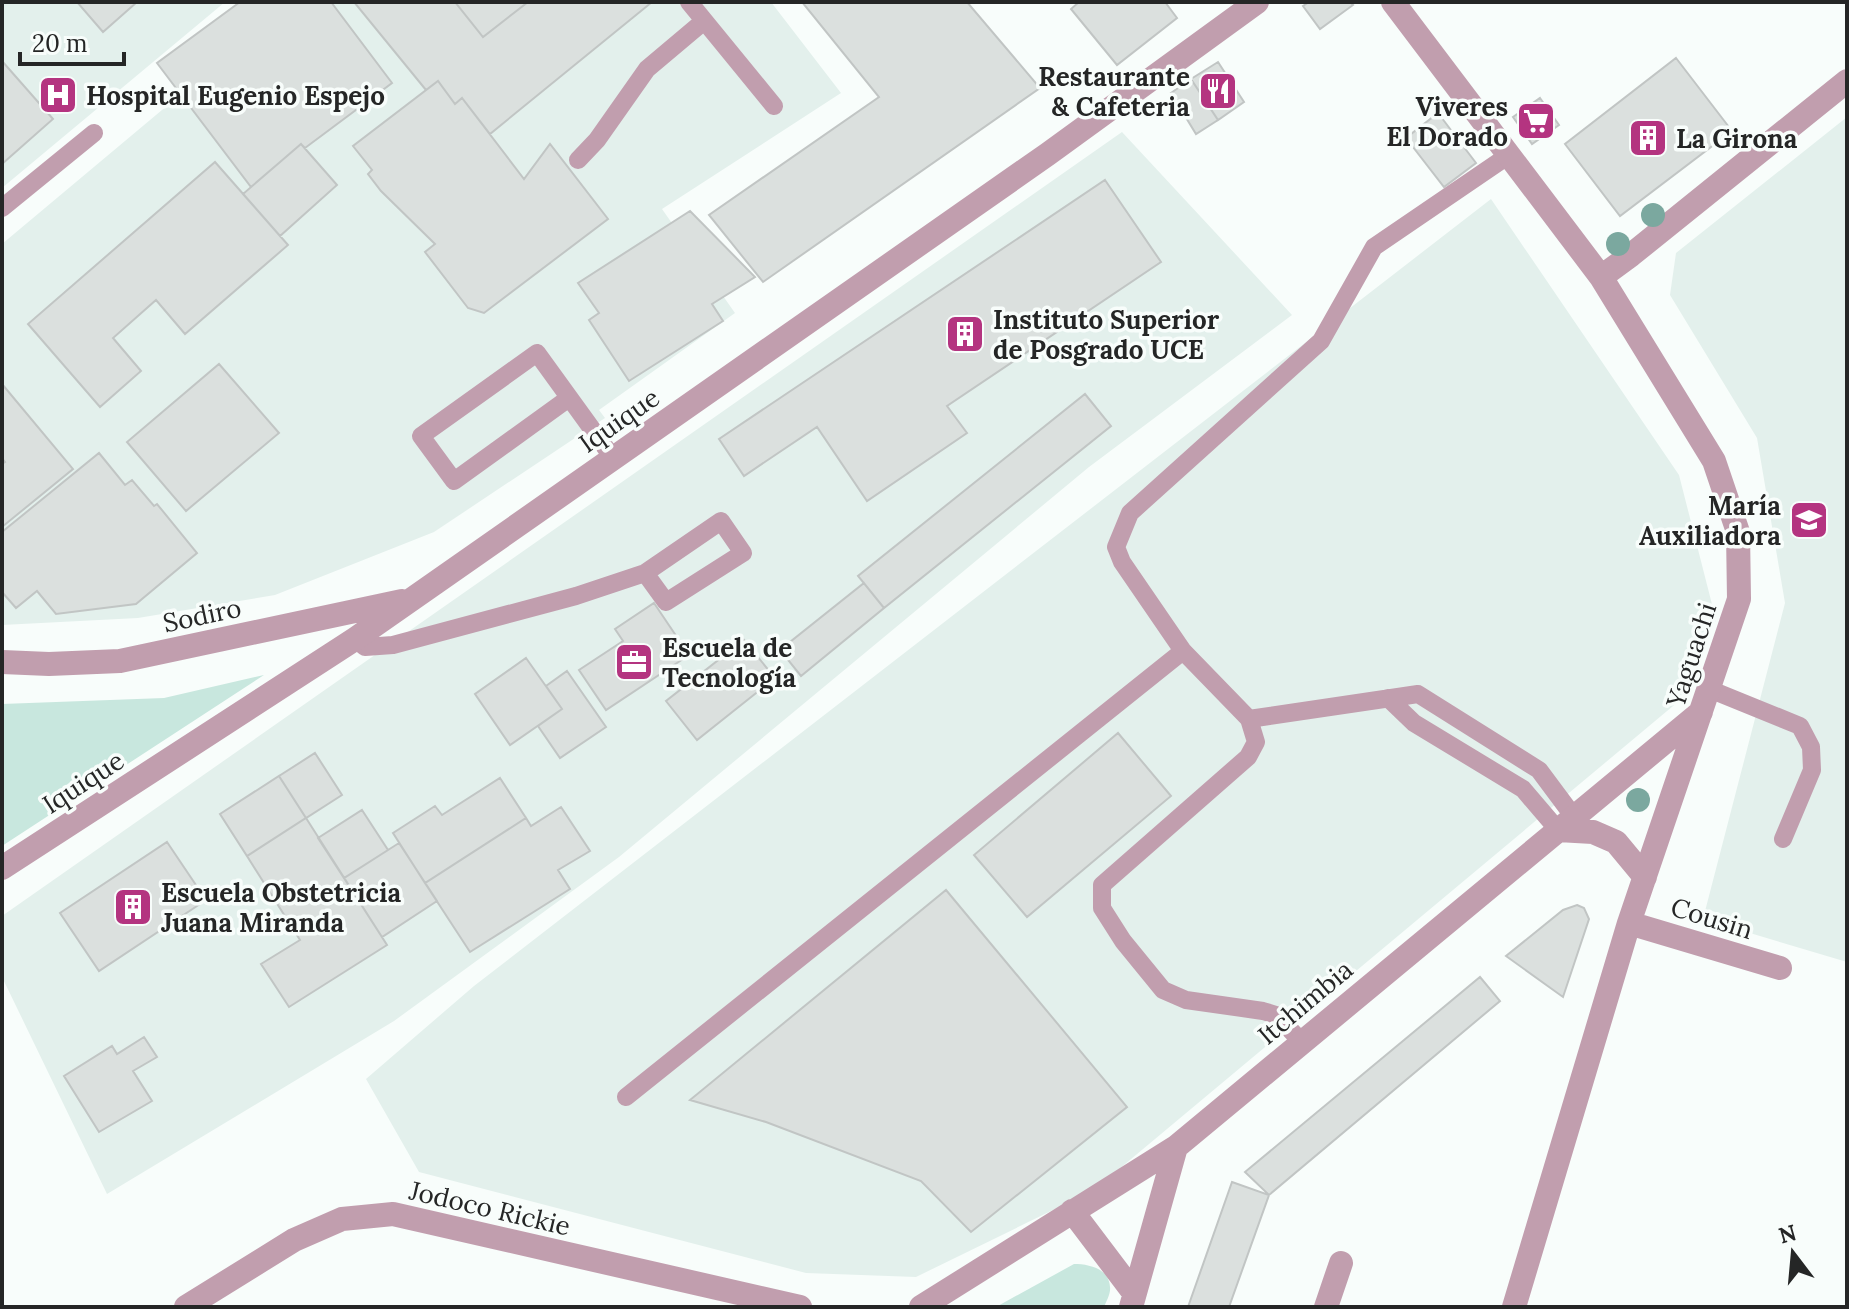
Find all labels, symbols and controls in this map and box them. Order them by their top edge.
scale bar [20,16,124,66]
text: 20 m [32,28,88,59]
place label: Restaurante & Cafeteria [1038,60,1190,123]
restaurant icon: Restaurante & Cafeteria [1197,70,1239,112]
hospital icon: Hospital Eugenio Espejo [37,74,79,116]
place label: Hospital Eugenio Espejo [86,79,385,112]
place label: Viveres El Dorado [1386,90,1508,153]
supermarket icon: Viveres El Dorado [1515,100,1557,142]
building icon: La Girona [1627,117,1669,159]
place label: La Girona [1676,122,1798,155]
place label: Instituto Superior de Posgrado UCE [993,303,1220,366]
building icon: Instituto Superior de Posgrado UCE [944,313,986,355]
street label: Iquique [572,381,666,459]
place label: María Auxiliadora [1639,489,1781,552]
school or university icon: María Auxiliadora [1788,499,1830,541]
street label: Sodiro [160,591,244,639]
street label: Yaguachi [1658,598,1723,713]
place label: Escuela de Tecnología [662,631,797,694]
office icon: Escuela de Tecnología [613,641,655,683]
street label: Iquique [36,743,130,821]
place label: Escuela Obstetricia Juana Miranda [161,876,401,939]
building icon: Escuela Obstetricia Juana Miranda [112,886,154,928]
street label: Cousin [1667,890,1757,946]
street label: Itchimbia [1251,953,1359,1051]
street label: Jodoco Rickie [405,1173,574,1243]
north arrow [1753,1213,1833,1293]
text: N [1775,1218,1800,1250]

